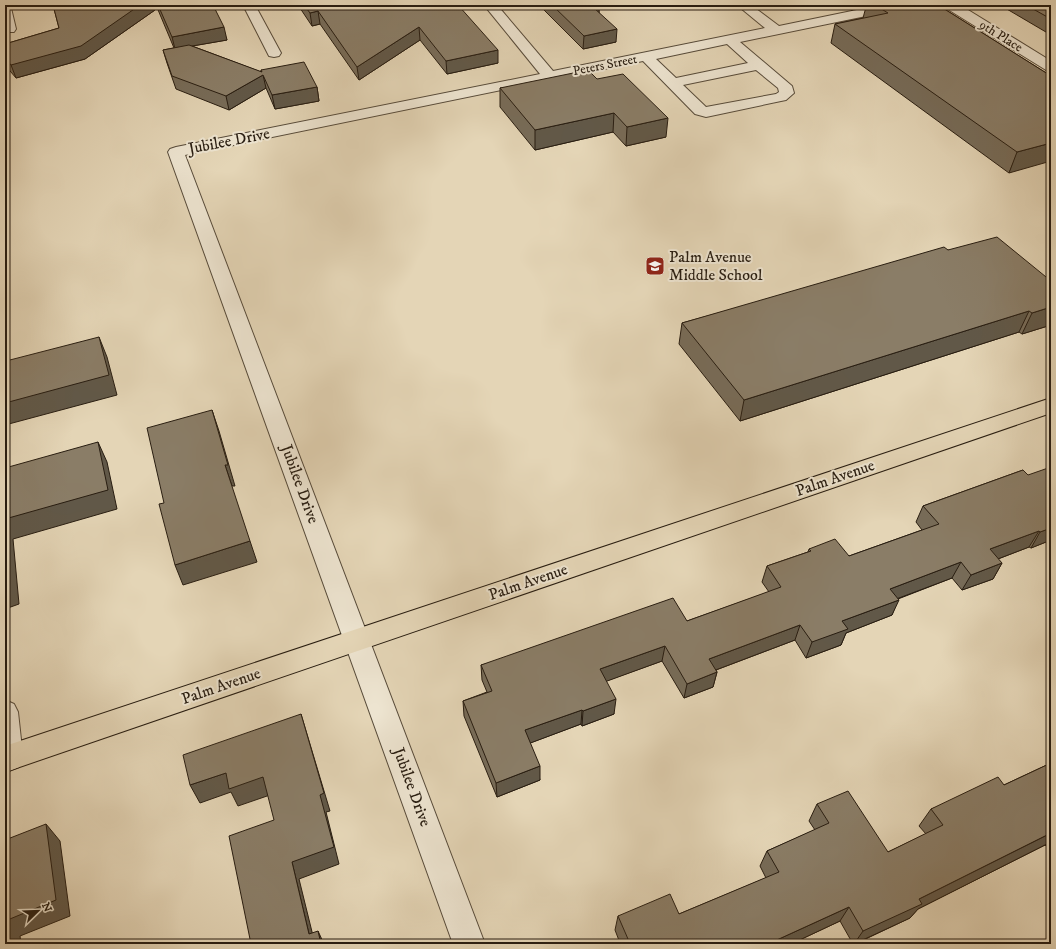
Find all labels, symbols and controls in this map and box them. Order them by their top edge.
street label: 9th Place [975,16,1026,56]
street label: Peters Street [572,51,638,79]
street label: Jubilee Drive [185,123,272,159]
place label: Palm Avenue Middle School [669,247,763,285]
school or university icon: Palm Avenue Middle School [644,255,666,277]
street label: Jubilee Drive [276,440,324,527]
street label: Palm Avenue [793,455,878,501]
street label: Palm Avenue [486,559,571,605]
street label: Palm Avenue [179,663,264,709]
street label: Jubilee Drive [388,743,436,830]
north arrow [18,891,58,931]
text: N [38,901,54,914]

